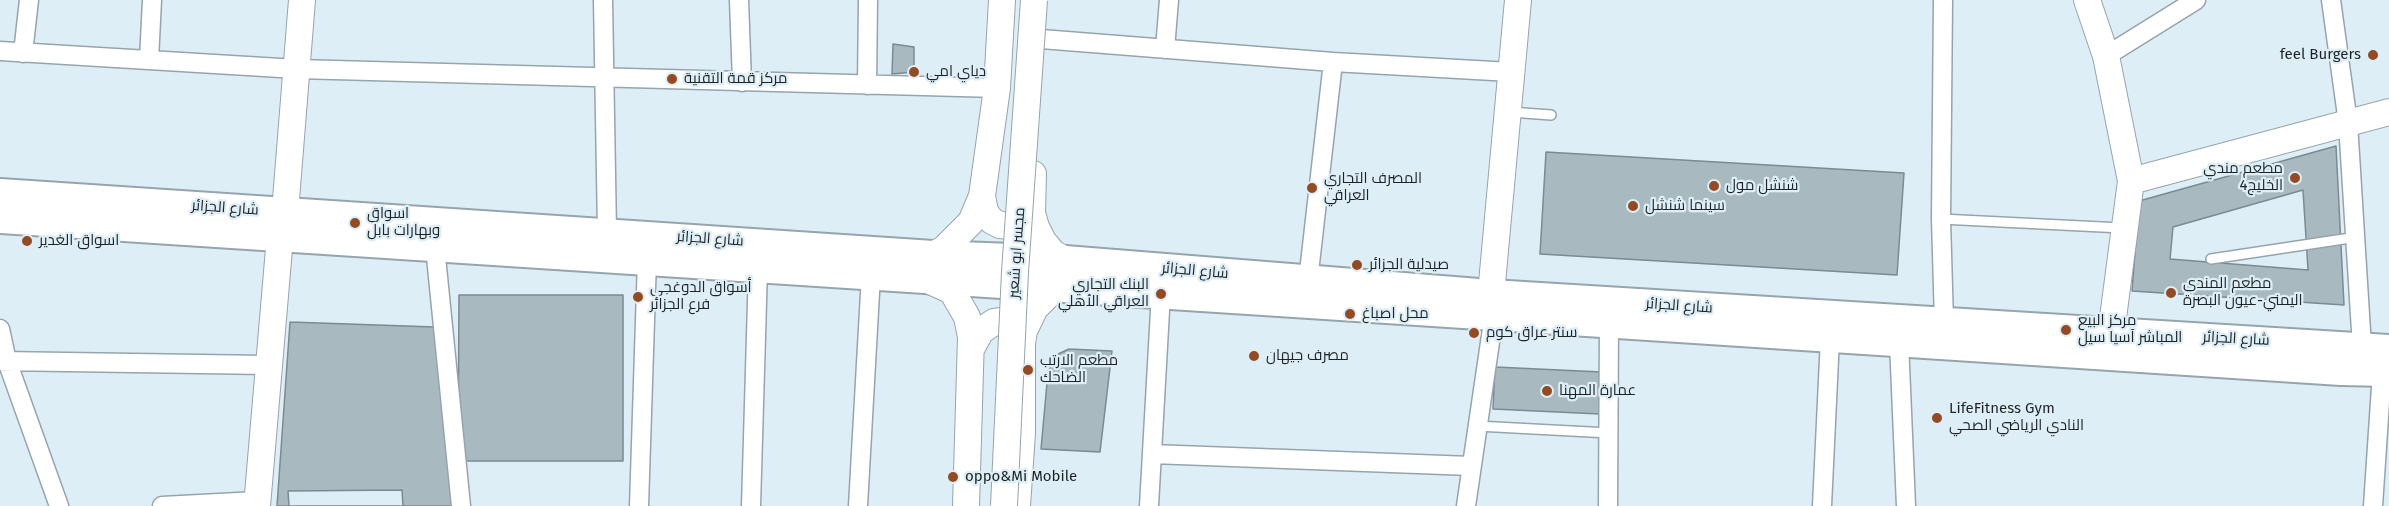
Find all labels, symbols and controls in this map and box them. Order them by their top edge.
place label: feel Burgers [2280,46,2361,64]
marker: feel Burgers [2366,48,2380,62]
place label: دياي امي [926,63,986,81]
marker: دياي امي [907,65,921,79]
place label: مركز قمة التقنية [684,70,787,88]
marker: مركز قمة التقنية [665,72,679,86]
place label: مطعم مندي الخليج4 [2203,160,2283,195]
place label: المصرف التجاري العراقي [1324,170,1422,205]
marker: مطعم مندي الخليج4 [2288,171,2302,185]
place label: شنشل مول [1726,177,1798,195]
marker: شنشل مول [1707,179,1721,193]
marker: المصرف التجاري العراقي [1305,181,1319,195]
street label: شارع الجزائر [191,197,259,219]
place label: سينما شنشل [1645,197,1725,215]
marker: سينما شنشل [1626,199,1640,213]
place label: اسواق وبهارات بابل [367,205,440,240]
street label: مجسر ابو شعير [1005,207,1029,299]
marker: اسواق وبهارات بابل [348,216,362,230]
street label: شارع الجزائر [676,228,744,250]
place label: اسواق الغدير [39,232,119,250]
marker: اسواق الغدير [20,234,34,248]
place label: صيدلية الجزائر [1369,256,1449,274]
marker: صيدلية الجزائر [1350,258,1364,272]
street label: شارع الجزائر [1161,259,1229,283]
place label: مطعم المندي اليمني-عيون البصرة [2183,275,2302,310]
place label: البنك التجاري العراقي الأهلي [1058,276,1149,311]
place label: أسواق الدوغجي فرع الجزائر [650,279,752,314]
marker: مطعم المندي اليمني-عيون البصرة [2164,286,2178,300]
marker: البنك التجاري العراقي الأهلي [1154,287,1168,301]
marker: أسواق الدوغجي فرع الجزائر [631,290,645,304]
street label: شارع الجزائر [1645,295,1713,317]
place label: محل اصباغ [1362,305,1429,323]
marker: محل اصباغ [1343,307,1357,321]
place label: مركز البيع المباشر آسيا سيل [2078,312,2182,347]
marker: مركز البيع المباشر آسيا سيل [2059,323,2073,337]
place label: سنتر عراق كوم [1486,324,1577,342]
marker: سنتر عراق كوم [1467,326,1481,340]
street label: شارع الجزائر [2202,328,2270,350]
place label: مصرف جيهان [1266,347,1349,365]
marker: مصرف جيهان [1247,349,1261,363]
place label: مطعم الارتب الضاحك [1040,352,1118,387]
marker: مطعم الارتب الضاحك [1021,363,1035,377]
place label: عمارة المهنا [1559,382,1636,400]
marker: عمارة المهنا [1540,384,1554,398]
place label: LifeFitness Gym النادي الرياضي الصحي [1949,400,2084,435]
marker: LifeFitness Gym النادي الرياضي الصحي [1930,411,1944,425]
place label: oppo&Mi Mobile [965,468,1077,486]
marker: oppo&Mi Mobile [946,470,960,484]

